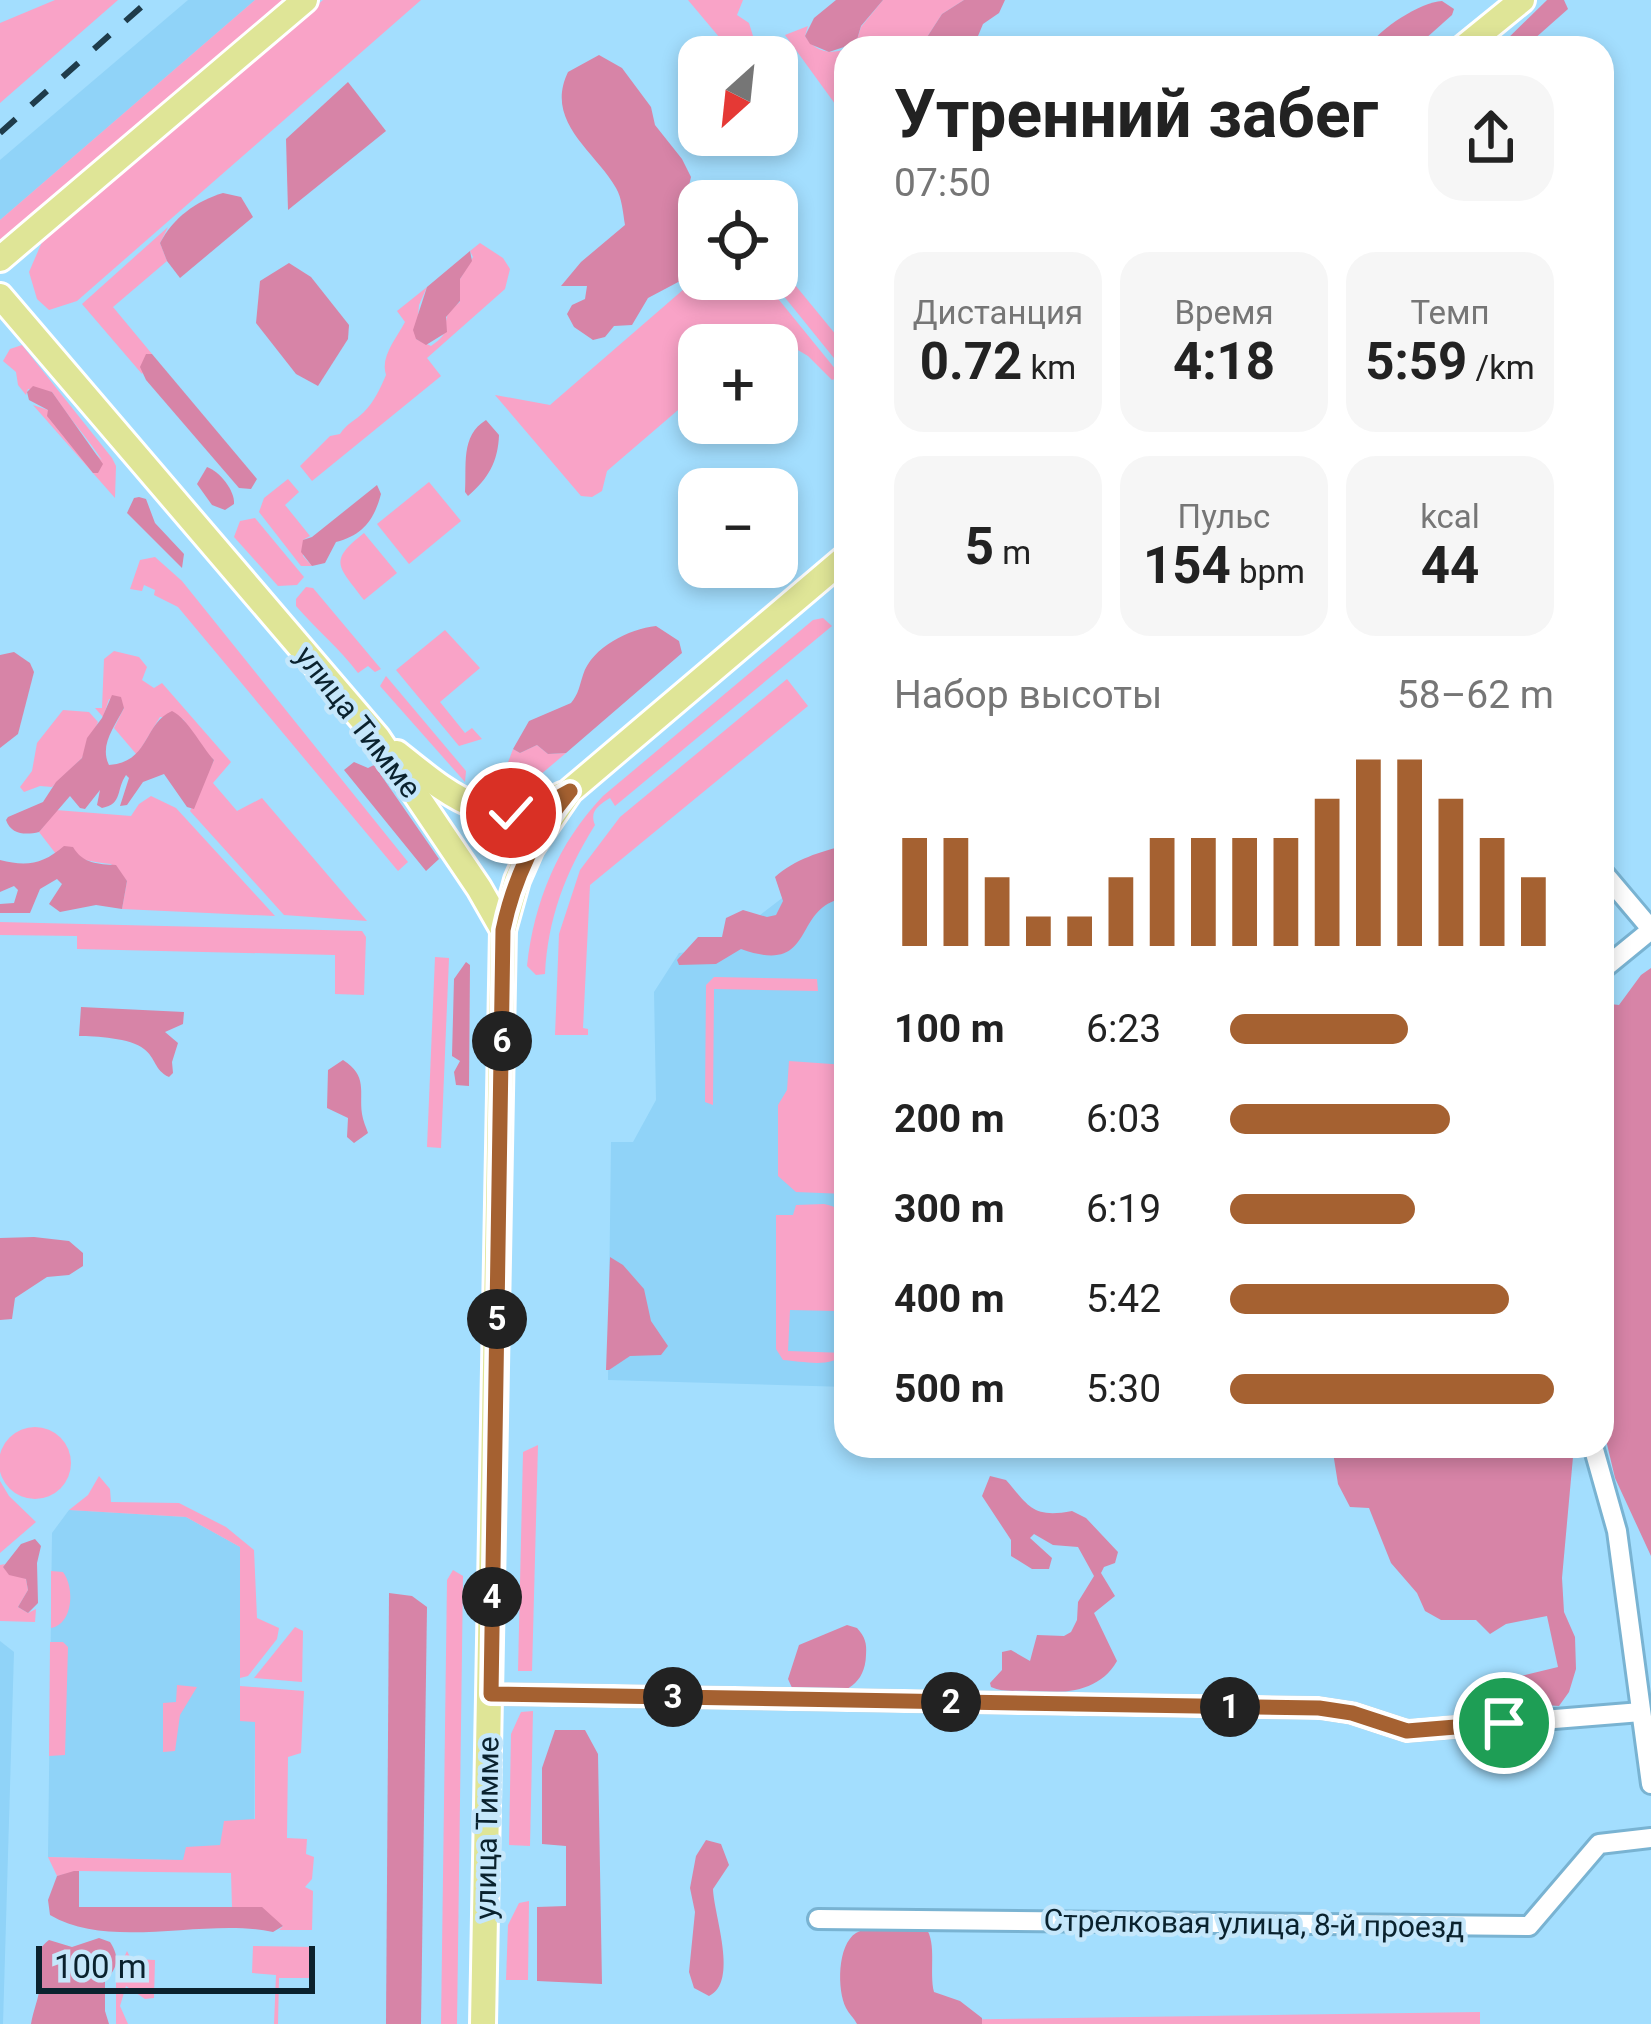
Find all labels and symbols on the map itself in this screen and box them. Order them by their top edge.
north arrow [678,36,798,156]
street label: улица Тимме [288,639,429,805]
pin [460,762,562,864]
pin: 6 [472,1011,532,1071]
pin: 5 [467,1289,527,1349]
pin: 4 [462,1567,522,1627]
pin: 3 [643,1667,703,1727]
pin: 2 [921,1672,981,1732]
pin [1453,1672,1555,1774]
pin: 1 [1200,1677,1260,1737]
street label: улица Тимме [467,1736,506,1920]
street label: Стрелковая улица, 8-й проезд [1043,1902,1465,1945]
scale bar [36,1940,315,1993]

